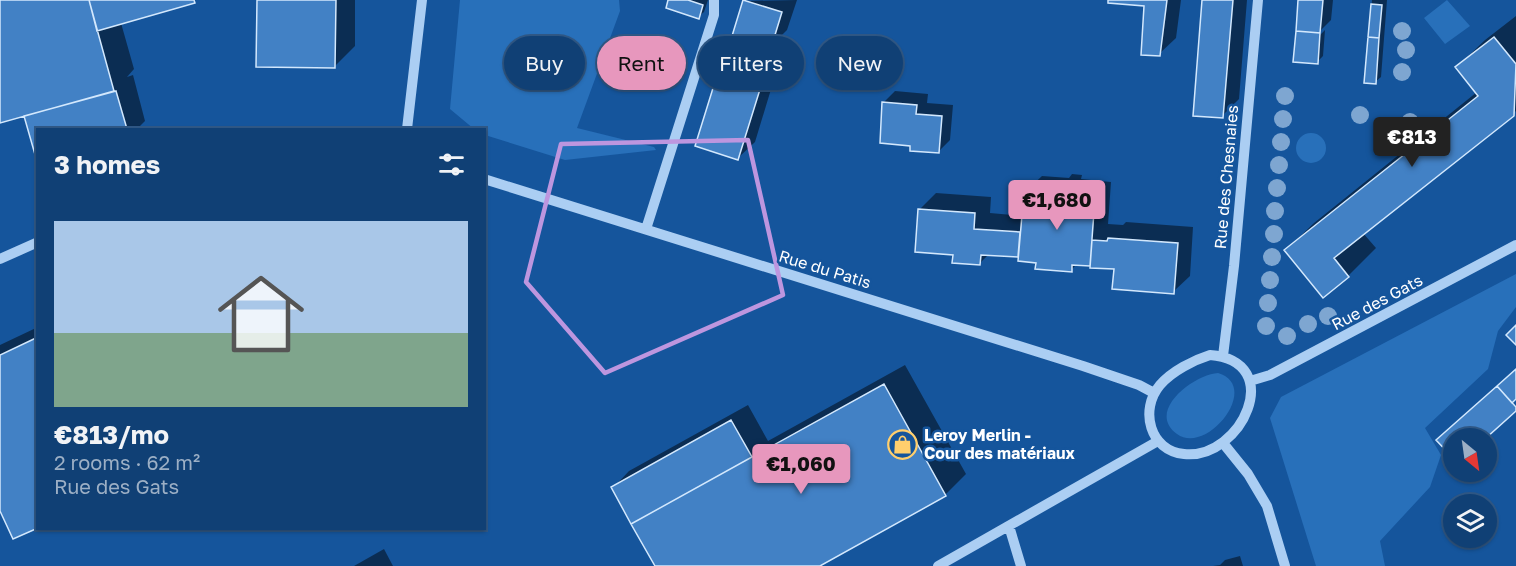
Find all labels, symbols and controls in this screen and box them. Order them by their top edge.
chip: Buy [504,36,585,90]
chip: Rent [597,36,686,90]
chip: Filters [698,36,804,90]
chip: New [816,36,903,90]
street label: Rue des Chesnaies [1210,104,1242,250]
pin: €813 [1376,117,1448,168]
text: €813 [1387,124,1437,148]
icon: filters [435,148,468,181]
text: 3 homes [54,149,160,180]
pin: €1,680 [1008,180,1106,231]
text: €1,680 [1022,187,1092,211]
street label: Rue du Patis [776,245,874,293]
icon: home [207,260,315,368]
street label: Rue des Gats [1328,270,1426,334]
text: €813/mo [54,419,169,450]
place label: Leroy Merlin - Cour des matériaux [924,425,1076,463]
shop icon: Leroy Merlin - Cour des matériaux [887,428,919,460]
north arrow [1443,428,1497,482]
map controls [1443,428,1497,548]
pin: €1,060 [752,444,850,495]
text: 2 rooms · 62 m² [54,450,200,474]
text: €1,060 [766,451,836,475]
text: Rue des Gats [54,474,179,498]
button: layers [1443,494,1497,548]

